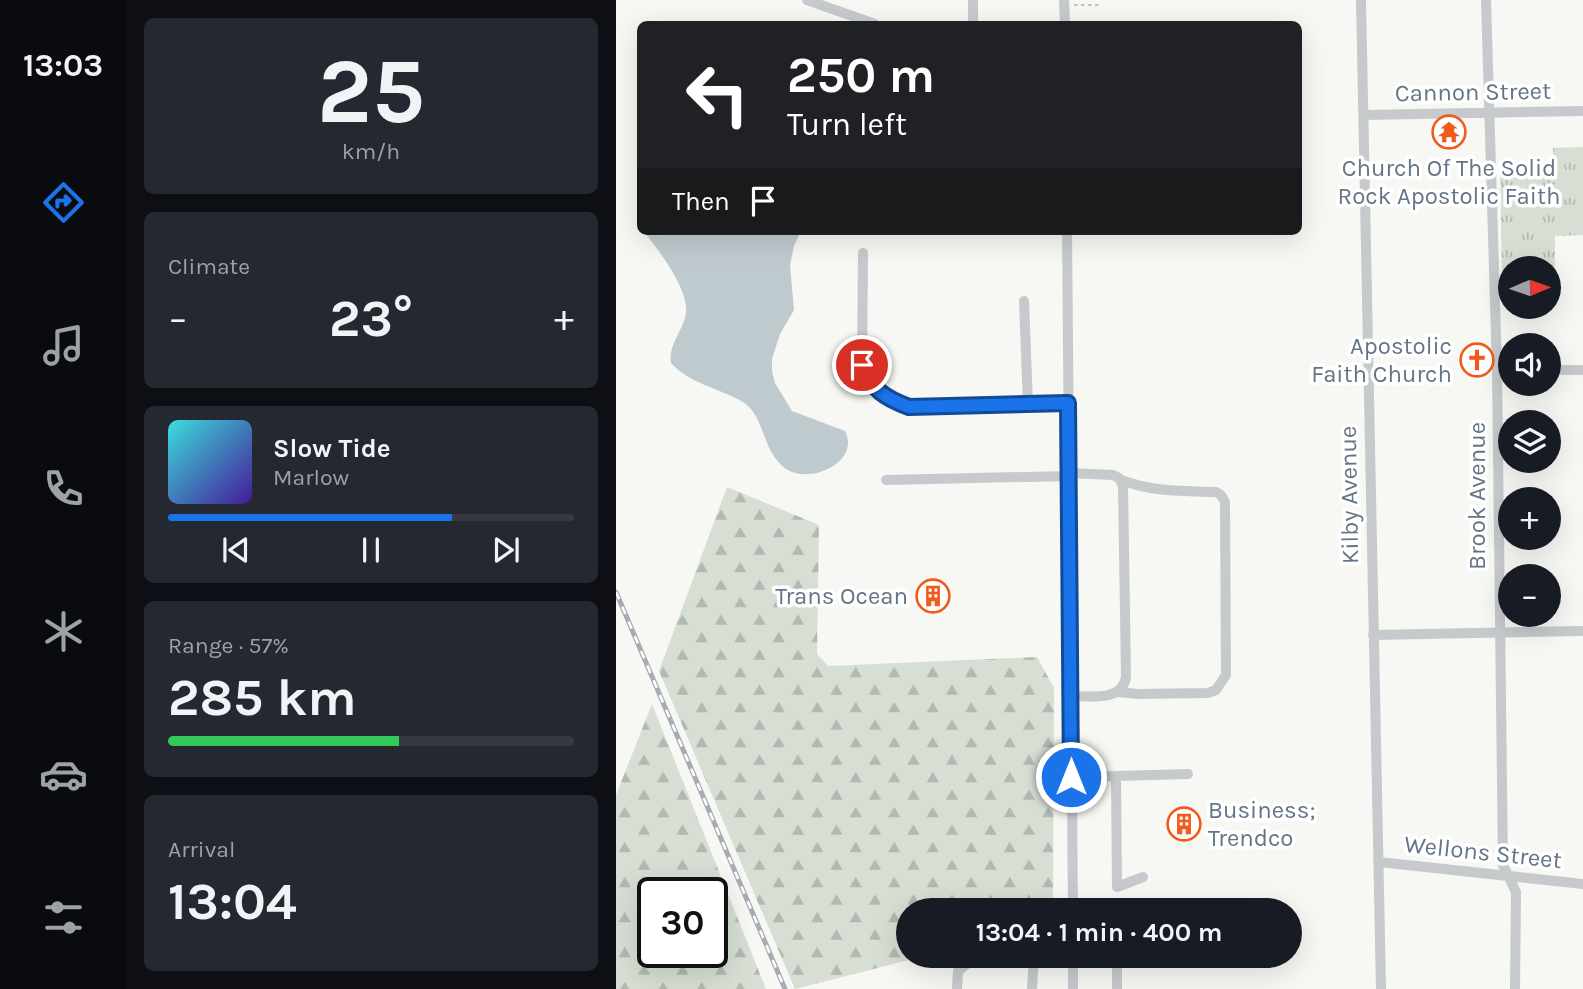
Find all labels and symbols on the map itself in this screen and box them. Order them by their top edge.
street label: Cannon Street [1395,77,1551,107]
temple icon: Church Of The Solid Rock Apostolic Faith [1430,113,1468,151]
place label: Church Of The Solid Rock Apostolic Faith [1338,154,1560,210]
north arrow [1498,256,1561,318]
place label: Apostolic Faith Church [1311,332,1452,388]
pin [832,335,892,395]
church icon: Apostolic Faith Church [1458,341,1496,379]
street label: Brook Avenue [1463,422,1491,570]
street label: Kilby Avenue [1334,426,1364,564]
building icon: Trans Ocean [914,577,952,615]
place label: Trans Ocean [775,582,908,610]
position arrow [1034,740,1108,814]
place label: Business; Trendco [1208,796,1316,852]
building icon: Business; Trendco [1165,805,1203,843]
street label: Wellons Street [1403,830,1563,874]
speed limit sign: 30 [637,877,728,968]

